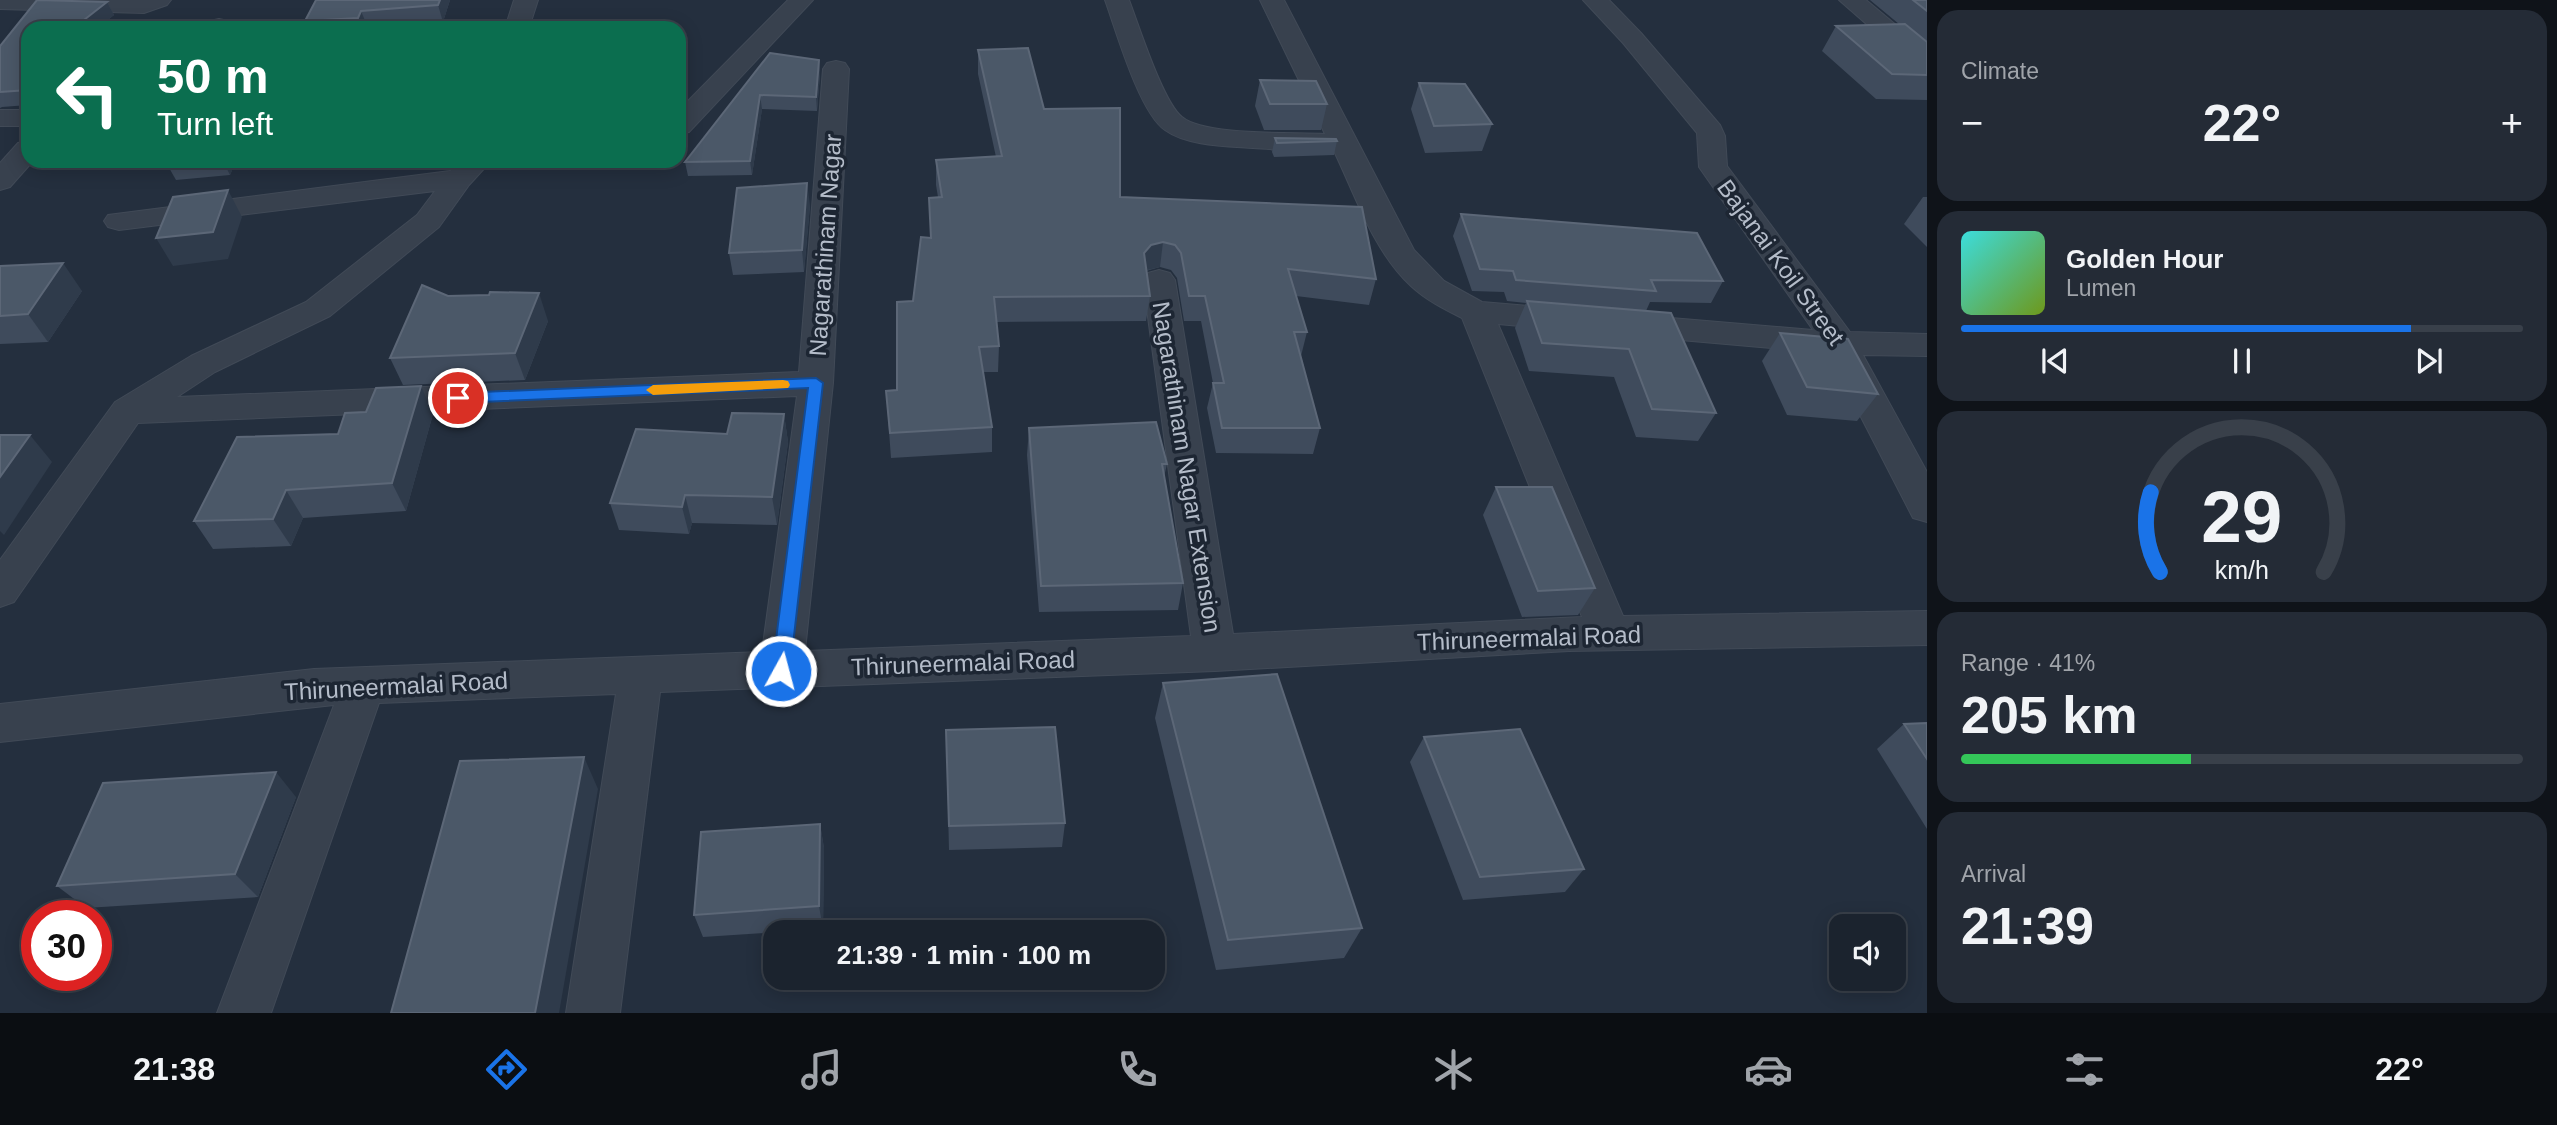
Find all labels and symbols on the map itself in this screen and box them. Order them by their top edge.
street label: Nagarathinam Nagar [804,133,846,357]
street label: Bajanai Koil Street [1712,174,1850,350]
street label: Nagarathinam Nagar Extension [1147,300,1227,634]
pin [428,368,488,428]
street label: Thiruneermalai Road [1417,621,1641,655]
position arrow [744,634,818,708]
street label: Thiruneermalai Road [851,646,1075,680]
street label: Thiruneermalai Road [283,667,509,705]
speed limit sign: 30 [21,900,112,991]

